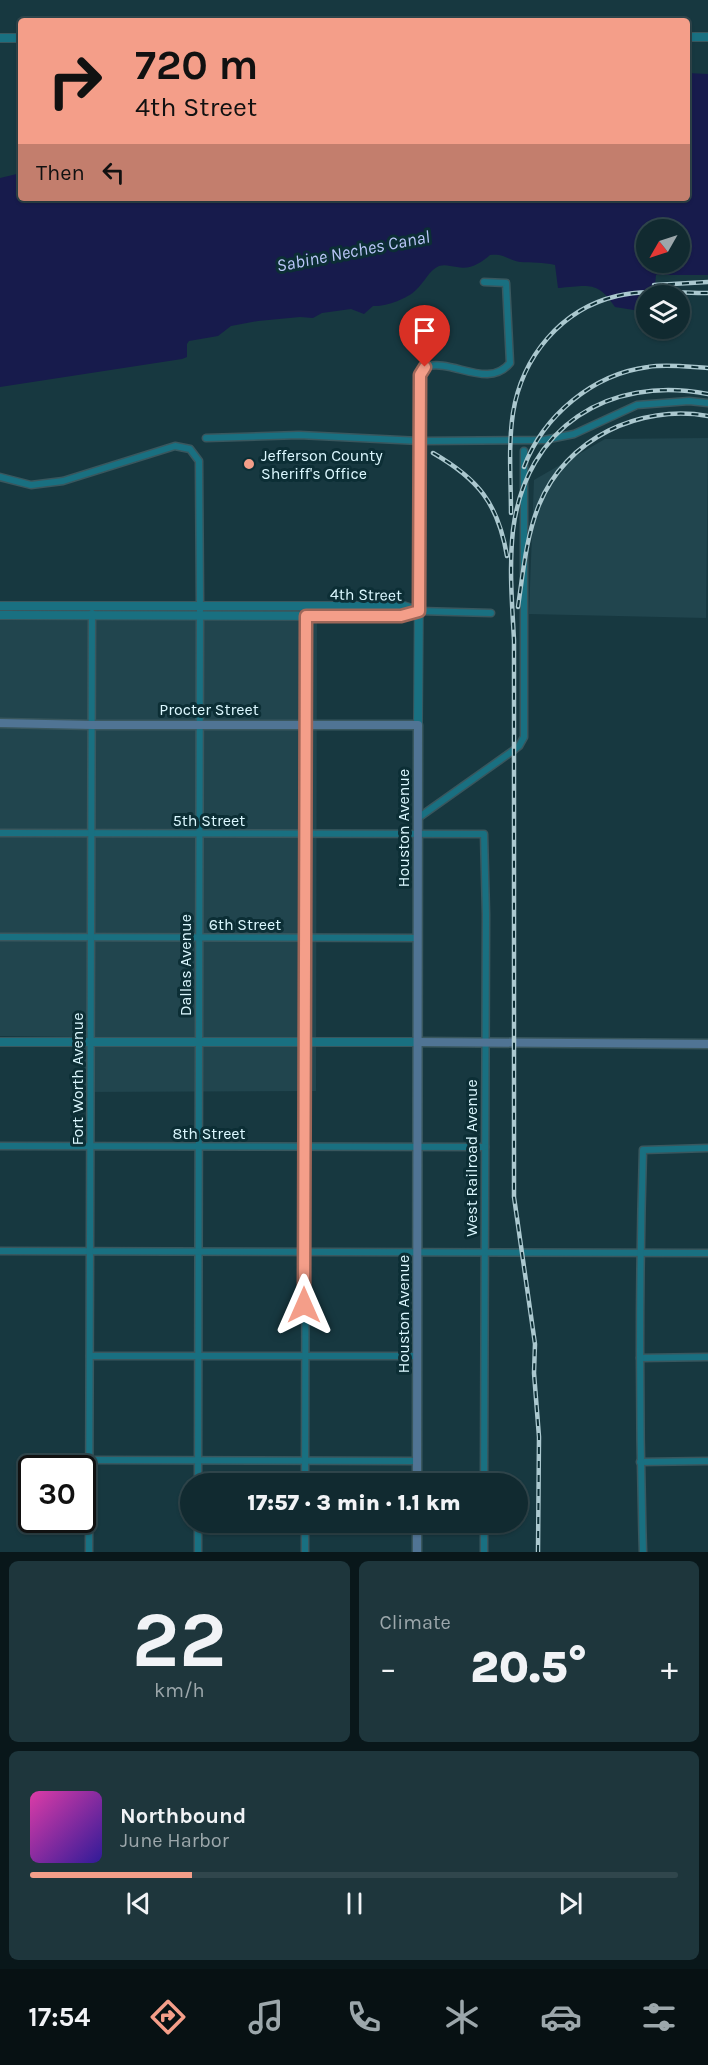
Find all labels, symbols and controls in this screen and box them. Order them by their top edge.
text: 720 m [135,40,258,90]
icon: right [36,42,114,120]
text: 4th Street [135,91,257,123]
icon: left [97,156,130,189]
text: Then [36,160,85,186]
north arrow [636,219,690,273]
map controls [636,219,690,339]
water label: Sabine Neches Canal [274,225,432,277]
button: layers [636,285,690,339]
pin [399,305,450,367]
icon: arrive [408,314,441,347]
place label: Jefferson County Sheriff's Office [261,446,383,483]
marker: Jefferson County Sheriff's Office [242,457,256,471]
street label: 4th Street [330,584,402,605]
street label: Procter Street [159,700,259,719]
street label: Houston Avenue [394,769,413,887]
street label: 5th Street [173,811,245,830]
street label: Dallas Avenue [176,914,195,1016]
street label: 6th Street [209,915,281,934]
street label: Fort Worth Avenue [68,1013,87,1145]
street label: West Railroad Avenue [462,1079,481,1237]
street label: 8th Street [172,1124,246,1143]
street label: Houston Avenue [394,1255,413,1373]
position arrow [272,1273,336,1337]
speed limit sign: 30 [18,1455,96,1533]
text: 17:57 · 3 min · 1.1 km [247,1490,461,1516]
text: 22 [132,1594,226,1686]
text: Climate [380,1611,451,1634]
text: 20.5° [470,1641,587,1693]
text: − [380,1649,397,1687]
text: + [661,1649,678,1687]
text: km/h [154,1679,205,1702]
text: Northbound [120,1803,246,1829]
text: June Harbor [120,1829,229,1852]
icon: previous [122,1887,155,1920]
icon: pause [338,1887,371,1920]
icon: next [554,1887,587,1920]
icon: directions [147,1996,189,2038]
icon: music [245,1996,287,2038]
icon: phone [343,1996,385,2038]
icon: climate [441,1996,483,2038]
icon: car [540,1996,582,2038]
icon: filters [638,1996,680,2038]
text: 17:54 [28,2001,90,2033]

